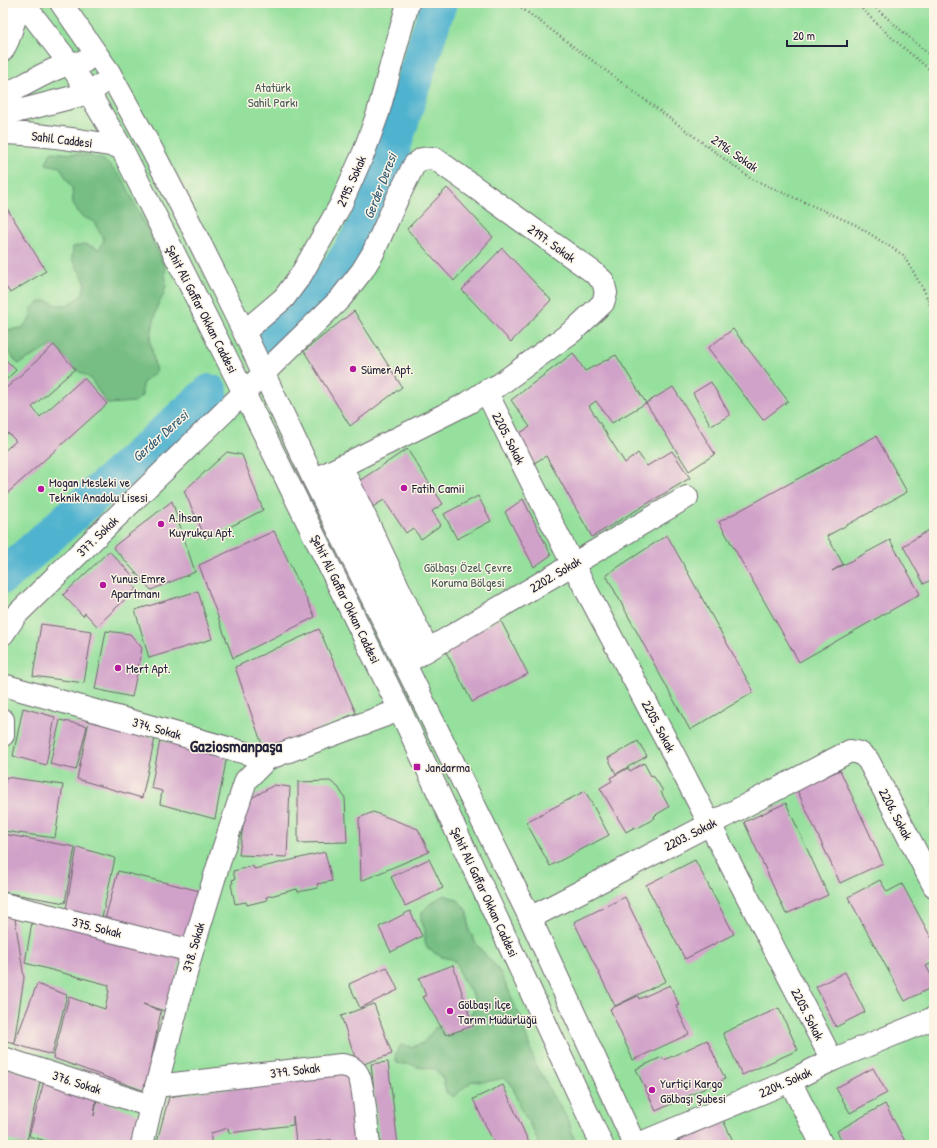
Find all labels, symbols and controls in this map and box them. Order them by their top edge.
scale bar [787,22,847,48]
text: 20 m [793,27,815,44]
park label: Atatürk Sahil Parkı [248,78,298,111]
street label: Sahil Caddesi [30,126,94,152]
street label: 2196. Sokak [708,130,763,176]
water label: Gerder Deresi [358,148,401,221]
street label: 2195. Sokak [332,152,370,209]
street label: 2197. Sokak [525,220,580,267]
street label: Şehit Ali Gaffar Okkan Caddesi [162,242,242,376]
place label: Sümer Apt. [361,360,414,378]
marker: Sümer Apt. [348,364,358,374]
water label: Gerder Deresi [128,404,193,466]
street label: 2205. Sokak [488,409,530,468]
place label: Mogan Mesleki ve Teknik Anadolu Lisesi [49,473,148,506]
place label: Fatih Camii [411,479,465,497]
marker: Fatih Camii [399,483,409,493]
marker: Mogan Mesleki ve Teknik Anadolu Lisesi [36,484,46,494]
place label: A.İhsan Kuyrukçu Apt. [169,508,235,541]
street label: 377. Sokak [72,511,122,560]
marker: A.İhsan Kuyrukçu Apt. [156,519,166,529]
street label: Şehit Ali Gaffar Okkan Caddesi [307,532,385,666]
street label: 2202. Sokak [526,551,585,596]
park label: Gölbaşı Özel Çevre Koruma Bölgesi [424,558,512,591]
place label: Yunus Emre Apartmanı [111,569,166,602]
marker: Yunus Emre Apartmanı [98,580,108,590]
place label: Mert Apt. [126,659,171,677]
marker: Mert Apt. [113,663,123,673]
street label: 2205. Sokak [638,697,680,756]
street label: 374. Sokak [130,712,184,744]
district label: Gaziosmanpaşa [190,734,283,758]
place label: Jandarma [425,758,470,776]
marker: Jandarma [412,762,422,772]
street label: 2206. Sokak [875,785,917,843]
street label: 2203. Sokak [661,813,720,855]
street label: Şehit Ali Gaffar Okkan Caddesi [447,824,523,960]
street label: 375. Sokak [70,912,124,942]
street label: 378. Sokak [177,920,209,974]
street label: 2205. Sokak [787,985,829,1044]
place label: Gölbaşı İlçe Tarım Müdürlüğü [458,995,537,1028]
marker: Gölbaşı İlçe Tarım Müdürlüğü [445,1006,455,1016]
street label: 379. Sokak [269,1058,321,1082]
street label: 2204. Sokak [756,1062,815,1102]
street label: 376. Sokak [50,1066,104,1099]
place label: Yurtiçi Kargo Gölbaşı Şubesi [660,1074,726,1107]
marker: Yurtiçi Kargo Gölbaşı Şubesi [647,1085,657,1095]

